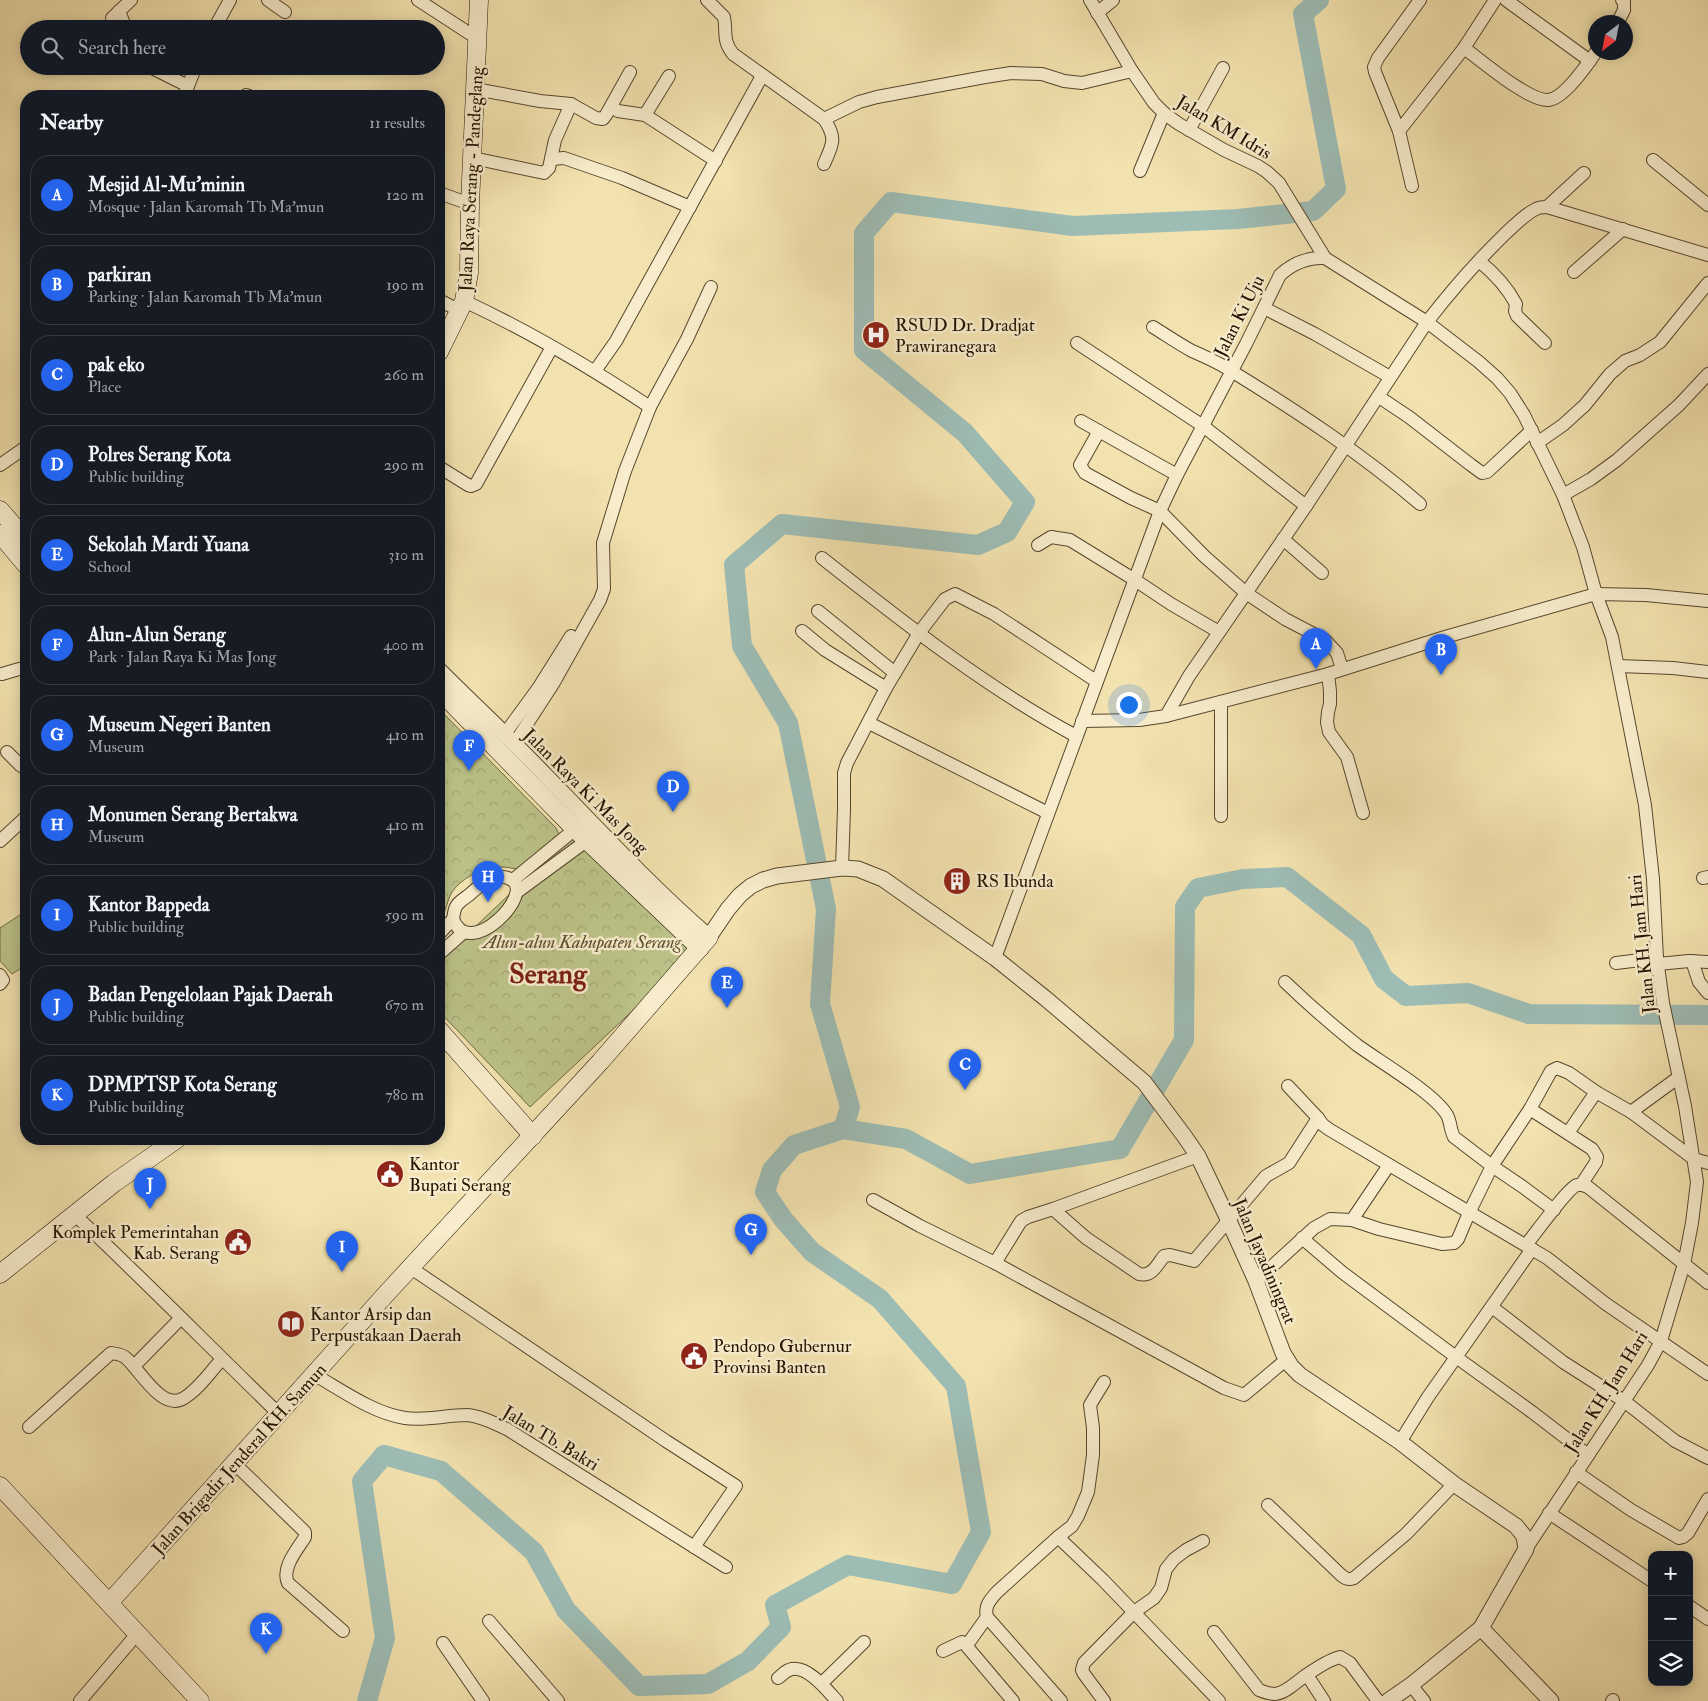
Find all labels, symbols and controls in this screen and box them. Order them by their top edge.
north arrow [1588,15,1633,60]
search box [20,20,445,75]
icon: search [38,34,66,62]
text: Search here [78,36,166,60]
street label: Jalan Raya Serang - Pandeglang [454,65,489,293]
street label: Jalan KM Idris [1171,90,1275,165]
text: Nearby [40,109,103,136]
text: 11 results [369,113,425,133]
text: Mesjid Al-Mu'minin [88,173,245,197]
text: A [52,185,62,205]
text: 120 m [386,185,424,205]
text: Mosque · Jalan Karomah Tb Ma'mun [88,197,324,217]
text: parkiran [88,263,151,287]
street label: Jalan Ki Uju [1209,271,1270,362]
text: B [52,275,62,295]
text: 190 m [386,275,424,295]
text: Parking · Jalan Karomah Tb Ma'mun [88,287,322,307]
place label: RSUD Dr. Dradjat Prawiranegara [895,314,1035,358]
hospital icon: RSUD Dr. Dradjat Prawiranegara [861,320,891,350]
text: pak eko [88,353,144,377]
text: C [51,365,63,385]
text: 260 m [384,365,424,385]
text: Place [88,377,121,397]
text: Polres Serang Kota [88,443,231,467]
text: D [50,455,64,475]
text: 290 m [384,455,424,475]
text: Public building [88,467,184,487]
text: Sekolah Mardi Yuana [88,533,249,557]
text: E [51,545,63,565]
text: 310 m [388,545,424,565]
text: School [88,557,131,577]
text: Alun-Alun Serang [88,623,226,647]
pin: A [1300,628,1332,669]
pin: B [1425,634,1457,675]
text: F [52,635,62,655]
text: 400 m [383,635,424,655]
text: Park · Jalan Raya Ki Mas Jong [88,647,276,667]
your location [1116,692,1142,718]
text: Museum Negeri Banten [88,713,271,737]
street label: Jalan Raya Ki Mas Jong [517,723,654,860]
text: G [50,725,64,745]
text: 410 m [386,725,424,745]
pin: F [453,730,485,771]
text: Museum [88,737,144,757]
pin: D [657,771,689,812]
text: Monumen Serang Bertakwa [88,803,297,827]
text: H [50,815,64,835]
text: 410 m [386,815,424,835]
text: Museum [88,827,144,847]
pin: H [472,861,504,902]
building icon: RS Ibunda [942,866,972,896]
place label: RS Ibunda [976,870,1054,893]
street label: Jalan KH. Jam Hari [1624,873,1661,1016]
text: Kantor Bappeda [88,893,210,917]
text: I [54,905,60,925]
text: 590 m [385,905,424,925]
text: Public building [88,917,184,937]
park label: Alun-alun Kabupaten Serang [481,931,683,954]
district label: Serang [509,957,588,992]
pin: E [711,967,743,1008]
text: Badan Pengelolaan Pajak Daerah [88,983,333,1007]
text: J [54,995,60,1015]
text: 670 m [385,995,424,1015]
text: Public building [88,1007,184,1027]
pin: C [949,1049,981,1090]
text: DPMPTSP Kota Serang [88,1073,277,1097]
text: K [51,1085,63,1105]
text: 780 m [385,1085,424,1105]
text: Public building [88,1097,184,1117]
place label: Kantor Bupati Serang [409,1153,512,1197]
public building icon: Kantor Bupati Serang [375,1159,405,1189]
pin: J [134,1168,166,1209]
street label: Jalan Jayadiningrat [1227,1194,1301,1328]
pin: G [735,1214,767,1255]
place label: Komplek Pemerintahan Kab. Serang [52,1221,220,1265]
public building icon: Komplek Pemerintahan Kab. Serang [223,1227,253,1257]
pin: I [326,1231,358,1272]
place label: Kantor Arsip dan Perpustakaan Daerah [310,1303,462,1347]
library icon: Kantor Arsip dan Perpustakaan Daerah [276,1309,306,1339]
street label: Jalan KH. Jam Hari [1559,1327,1653,1458]
place label: Pendopo Gubernur Provinsi Banten [713,1335,852,1379]
public building icon: Pendopo Gubernur Provinsi Banten [679,1341,709,1371]
street label: Jalan Brigadir Jenderal KH. Samun [147,1359,332,1561]
street label: Jalan Tb. Bakri [498,1400,603,1476]
map controls [1648,1551,1693,1686]
button: + [1648,1551,1693,1596]
button: − [1648,1596,1693,1641]
pin: K [250,1613,282,1654]
button: layers [1648,1641,1693,1686]

